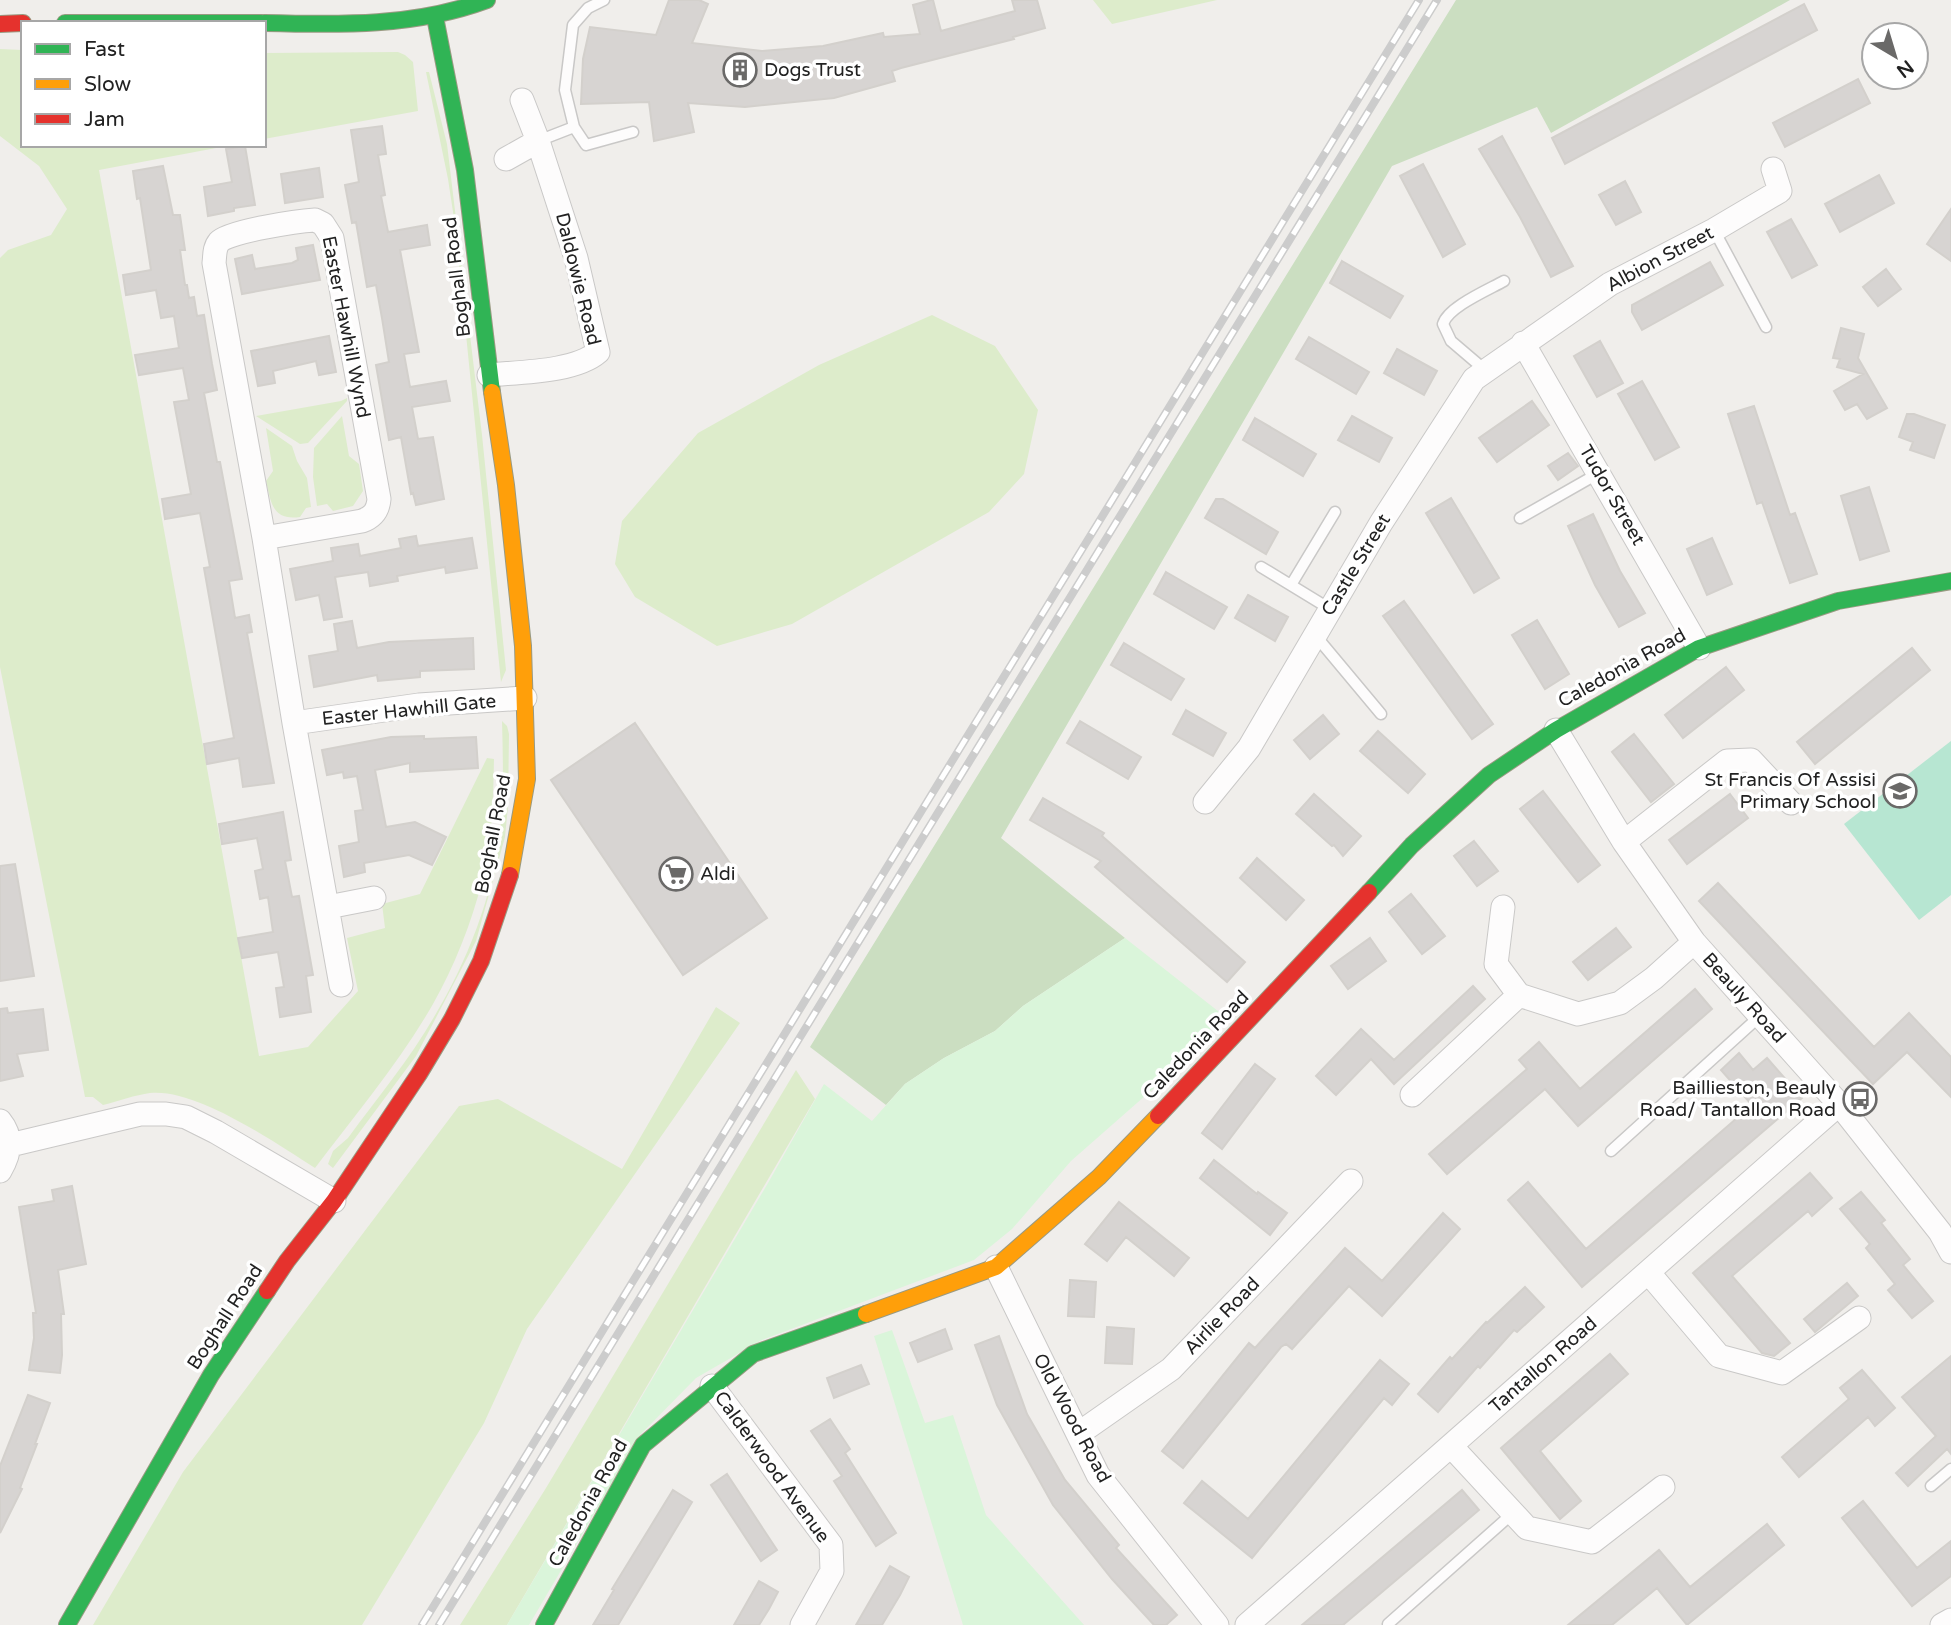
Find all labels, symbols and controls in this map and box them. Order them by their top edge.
legend [21,21,266,147]
north arrow [1860,21,1930,91]
text: Fast [84,37,125,62]
building icon: Dogs Trust [721,51,759,89]
text: N [1892,55,1918,82]
place label: Dogs Trust [764,59,861,81]
text: Slow [84,72,132,97]
text: Jam [84,107,125,132]
street label: Daldowie Road [551,210,605,348]
street label: Boghall Road [439,216,475,338]
street label: Albion Street [1603,222,1717,296]
street label: Easter Hawhill Wynd [318,234,374,420]
street label: Tudor Street [1574,441,1650,549]
street label: Castle Street [1317,510,1395,620]
street label: Caledonia Road [1554,624,1690,712]
street label: Easter Hawhill Gate [321,690,497,730]
place label: St Francis Of Assisi Primary School [1704,769,1876,813]
school or university icon: St Francis Of Assisi Primary School [1881,772,1919,810]
street label: Boghall Road [471,773,515,895]
supermarket icon: Aldi [657,855,695,893]
place label: Aldi [700,863,736,885]
street label: Beauly Road [1698,948,1790,1048]
street label: Caledonia Road [1139,986,1253,1104]
place label: Baillieston, Beauly Road/ Tantallon Road [1640,1077,1836,1121]
bus stop icon: Baillieston, Beauly Road/ Tantallon Road [1841,1080,1879,1118]
street label: Boghall Road [183,1260,267,1374]
street label: Airlie Road [1180,1273,1264,1359]
street label: Tantallon Road [1485,1312,1601,1418]
street label: Old Wood Road [1029,1350,1115,1486]
street label: Calderwood Avenue [710,1387,834,1547]
street label: Caledonia Road [544,1435,632,1571]

